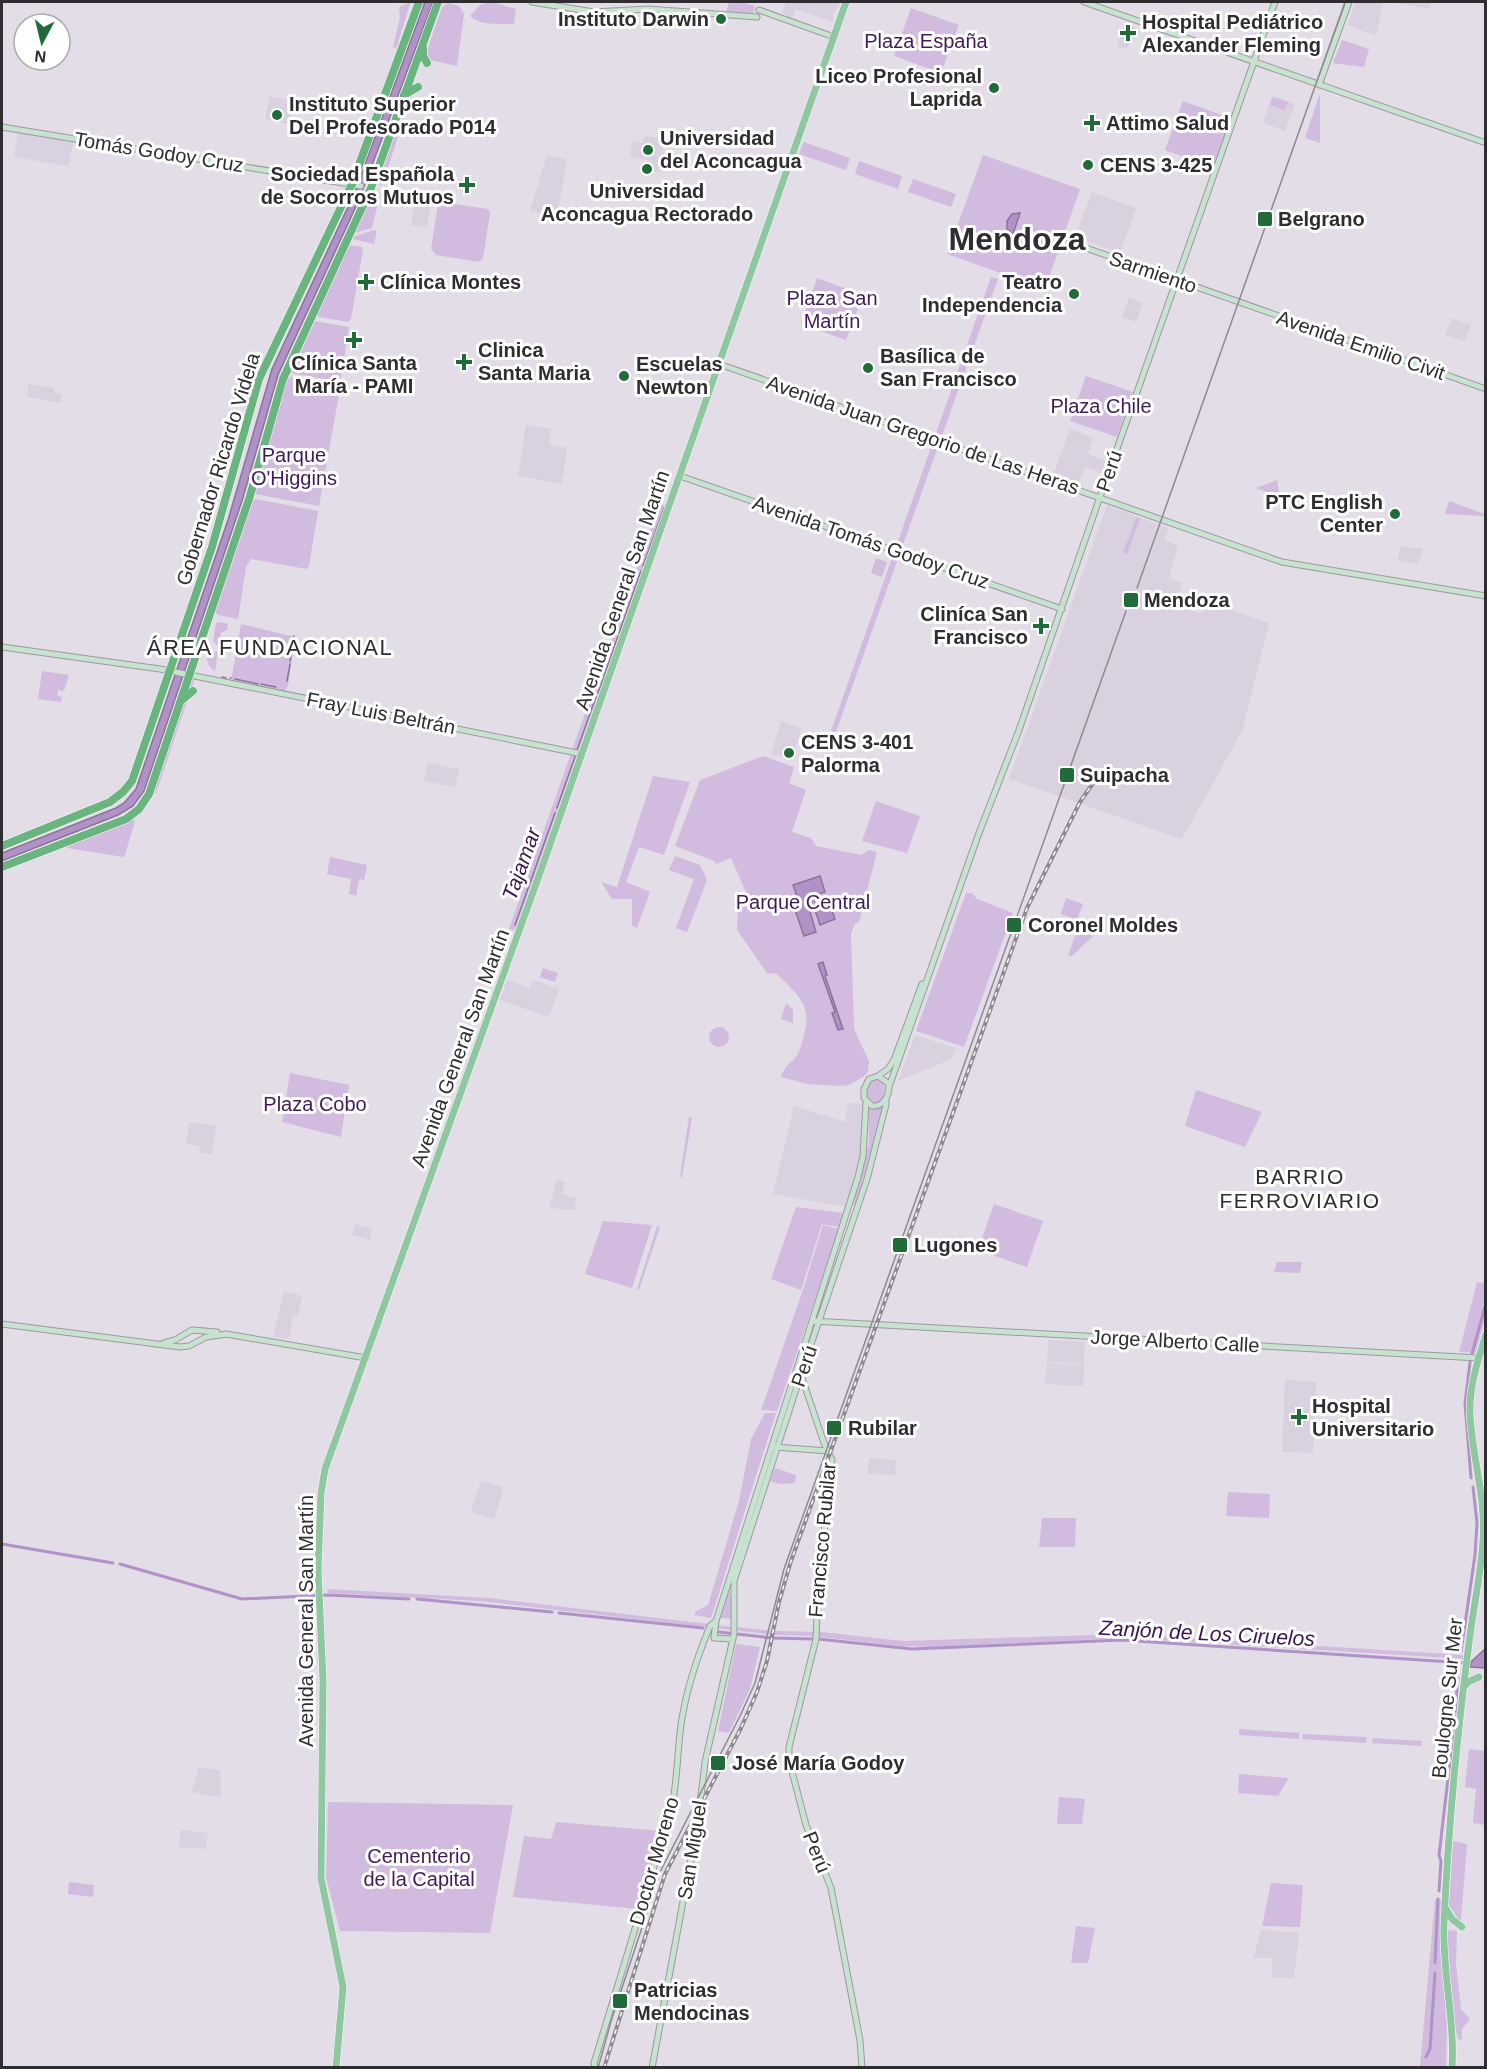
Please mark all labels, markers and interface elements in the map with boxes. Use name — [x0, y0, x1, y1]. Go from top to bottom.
place label: Instituto Darwin — [558, 8, 709, 30]
place label: Hospital Pediátrico Alexander Fleming — [1142, 11, 1323, 56]
north arrow — [12, 12, 72, 72]
marker: Instituto Darwin — [714, 12, 728, 26]
marker: Hospital Pediátrico Alexander Fleming — [1119, 24, 1137, 42]
park label: Plaza España — [864, 30, 989, 52]
text: N — [33, 47, 47, 66]
place label: Liceo Profesional Laprida — [815, 65, 983, 110]
marker: Liceo Profesional Laprida — [987, 81, 1001, 95]
place label: Instituto Superior Del Profesorado P014 — [289, 93, 497, 138]
marker: Instituto Superior Del Profesorado P014 — [270, 108, 284, 122]
place label: Attimo Salud — [1106, 112, 1229, 134]
marker: Attimo Salud — [1083, 114, 1101, 132]
place label: Universidad del Aconcagua — [660, 127, 802, 172]
street label: Tomás Godoy Cruz — [73, 128, 245, 176]
marker: Universidad del Aconcagua — [641, 143, 655, 157]
place label: CENS 3-425 — [1100, 154, 1212, 176]
marker: CENS 3-425 — [1081, 158, 1095, 172]
marker: Universidad Aconcagua Rectorado — [640, 162, 654, 176]
place label: Sociedad Española de Socorros Mutuos — [261, 163, 455, 208]
marker: Sociedad Española de Socorros Mutuos — [458, 176, 476, 194]
place label: Universidad Aconcagua Rectorado — [541, 180, 753, 225]
place label: Belgrano — [1278, 208, 1365, 230]
marker: Belgrano — [1256, 210, 1274, 228]
district label: Mendoza — [949, 221, 1086, 257]
street label: Sarmiento — [1106, 247, 1200, 297]
place label: Clínica Montes — [380, 271, 521, 293]
place label: Teatro Independencia — [922, 271, 1063, 316]
marker: Clínica Montes — [357, 273, 375, 291]
park label: Plaza San Martín — [786, 287, 878, 332]
marker: Teatro Independencia — [1067, 287, 1081, 301]
street label: Avenida Emilio Civit — [1274, 306, 1448, 384]
marker: Clínica Santa María - PAMI — [345, 331, 363, 349]
place label: Clinica Santa Maria — [478, 339, 591, 384]
place label: Basílica de San Francisco — [880, 345, 1017, 390]
street label: Gobernador Ricardo Videla — [172, 349, 264, 588]
place label: Clínica Santa María - PAMI — [291, 352, 418, 397]
marker: Clinica Santa Maria — [455, 353, 473, 371]
place label: Escuelas Newton — [636, 353, 723, 398]
marker: Basílica de San Francisco — [861, 361, 875, 375]
marker: Escuelas Newton — [617, 369, 631, 383]
street label: Avenida Juan Gregorio de Las Heras — [764, 371, 1082, 499]
park label: Plaza Chile — [1050, 395, 1152, 417]
park label: Parque O'Higgins — [251, 444, 337, 489]
street label: Perú — [1092, 447, 1126, 495]
street label: Avenida General San Martín — [571, 467, 673, 713]
street label: Avenida Tomás Godoy Cruz — [750, 491, 992, 593]
place label: PTC English Center — [1265, 491, 1383, 536]
marker: PTC English Center — [1388, 507, 1402, 521]
place label: Mendoza — [1144, 589, 1230, 611]
marker: Mendoza — [1122, 591, 1140, 609]
place label: Cliníca San Francisco — [920, 603, 1028, 648]
marker: Cliníca San Francisco — [1032, 617, 1050, 635]
district label: ÁREA FUNDACIONAL — [147, 635, 393, 660]
street label: Fray Luis Beltrán — [305, 688, 457, 738]
place label: CENS 3-401 Palorma — [801, 731, 913, 776]
marker: CENS 3-401 Palorma — [782, 746, 796, 760]
place label: Suipacha — [1080, 764, 1170, 786]
marker: Suipacha — [1058, 766, 1076, 784]
water label: Tajamar — [497, 824, 545, 903]
park label: Parque Central — [736, 891, 870, 913]
place label: Coronel Moldes — [1028, 914, 1178, 936]
marker: Coronel Moldes — [1005, 916, 1023, 934]
street label: Avenida General San Martín — [407, 926, 513, 1170]
park label: Plaza Cobo — [263, 1093, 367, 1115]
district label: BARRIO FERROVIARIO — [1219, 1165, 1381, 1212]
place label: Lugones — [914, 1234, 997, 1256]
marker: Lugones — [891, 1236, 909, 1254]
street label: Jorge Alberto Calle — [1090, 1326, 1260, 1356]
street label: Perú — [787, 1342, 821, 1390]
place label: Hospital Universitario — [1312, 1395, 1434, 1440]
marker: Hospital Universitario — [1290, 1408, 1308, 1426]
place label: Rubilar — [848, 1417, 917, 1439]
marker: Rubilar — [825, 1419, 843, 1437]
street label: Francisco Rubilar — [804, 1461, 840, 1618]
street label: Avenida General San Martín — [295, 1495, 317, 1747]
water label: Zanjón de Los Ciruelos — [1098, 1616, 1316, 1650]
street label: Boulogne Sur Mer — [1428, 1616, 1466, 1779]
place label: José María Godoy — [732, 1752, 905, 1774]
marker: José María Godoy — [709, 1754, 727, 1772]
street label: Doctor Moreno — [625, 1794, 683, 1928]
street label: San Miguel — [673, 1799, 711, 1901]
street label: Perú — [799, 1828, 835, 1876]
park label: Cementerio de la Capital — [363, 1845, 475, 1890]
place label: Patricias Mendocinas — [634, 1979, 750, 2024]
marker: Patricias Mendocinas — [611, 1992, 629, 2010]

